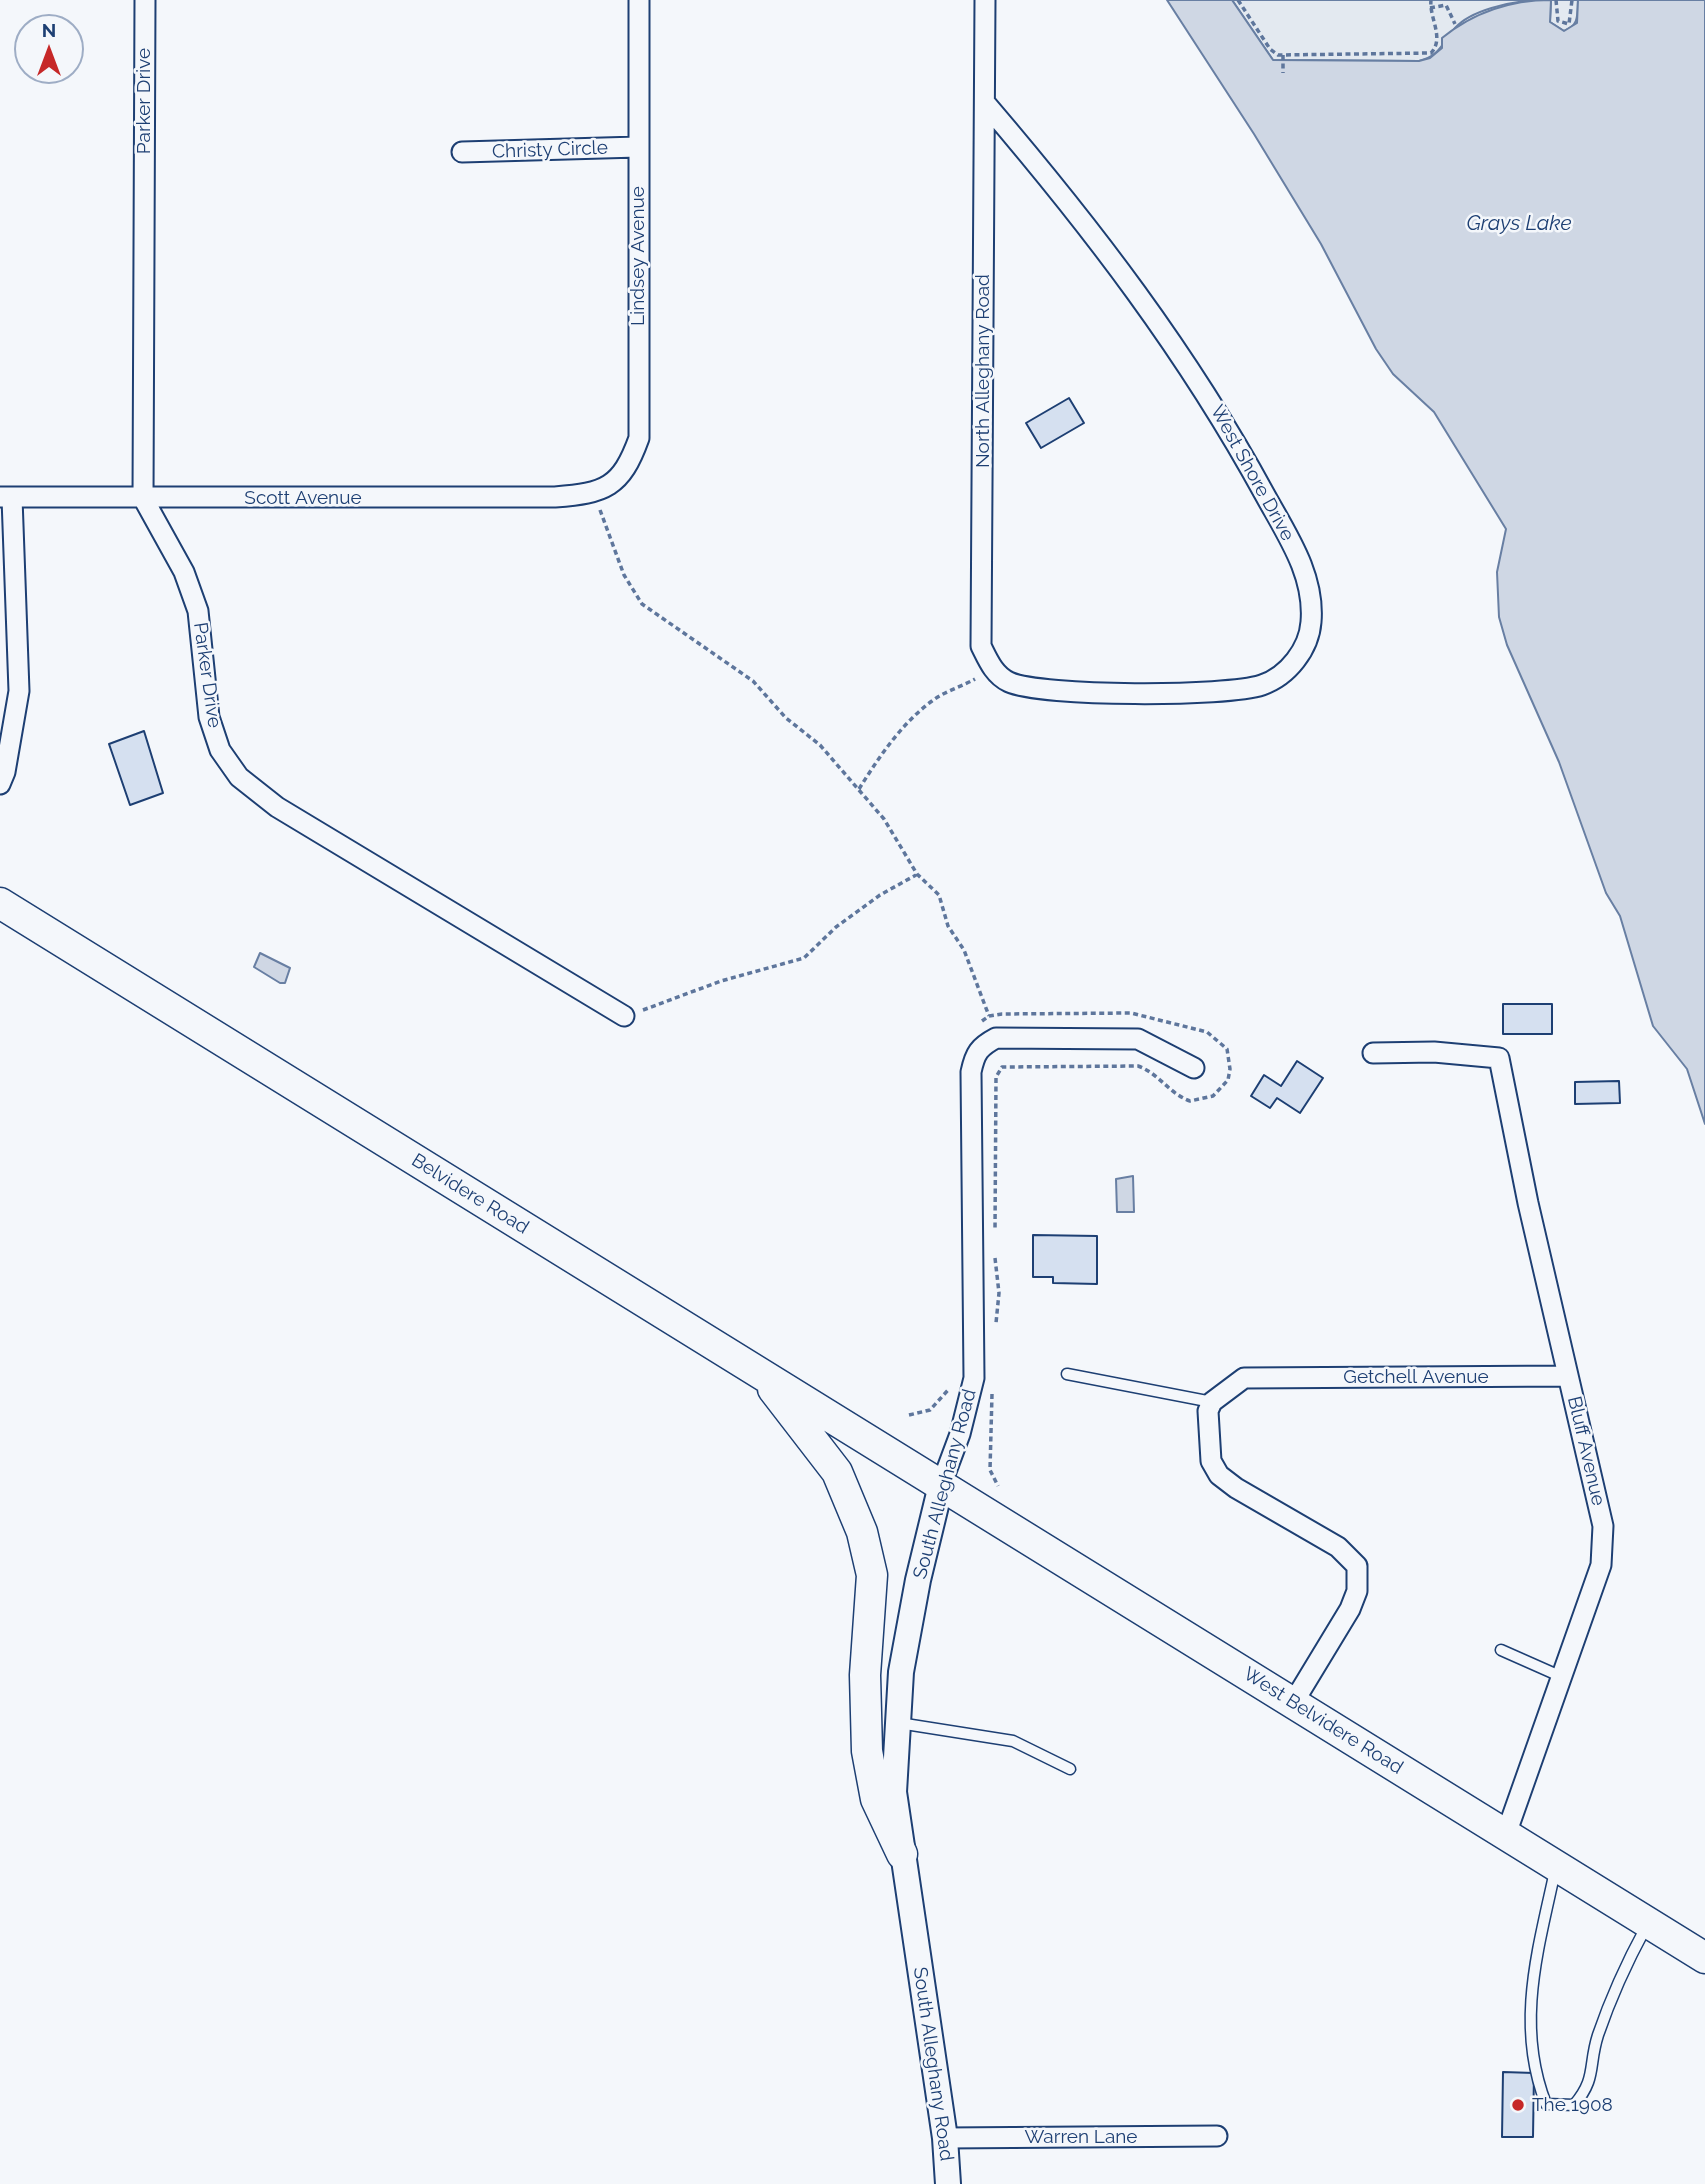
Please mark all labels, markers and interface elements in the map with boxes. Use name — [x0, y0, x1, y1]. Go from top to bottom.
north arrow — [14, 14, 84, 84]
text: N — [42, 19, 56, 41]
street label: Parker Drive — [133, 48, 155, 154]
street label: Christy Circle — [492, 137, 608, 163]
street label: Lindsey Avenue — [627, 186, 649, 326]
water label: Grays Lake — [1466, 211, 1572, 237]
street label: North Alleghany Road — [972, 274, 994, 468]
street label: West Shore Drive — [1205, 401, 1299, 545]
street label: Scott Avenue — [244, 487, 362, 509]
street label: Parker Drive — [188, 621, 226, 729]
street label: Belvidere Road — [407, 1149, 533, 1239]
street label: Getchell Avenue — [1343, 1366, 1489, 1388]
street label: South Alleghany Road — [909, 1387, 981, 1581]
street label: Bluff Avenue — [1562, 1394, 1610, 1508]
street label: West Belvidere Road — [1239, 1663, 1407, 1779]
street label: South Alleghany Road — [908, 1966, 958, 2162]
place label: The 1908 — [1532, 2094, 1613, 2116]
marker: The 1908 — [1510, 2097, 1526, 2113]
street label: Warren Lane — [1025, 2126, 1137, 2148]

